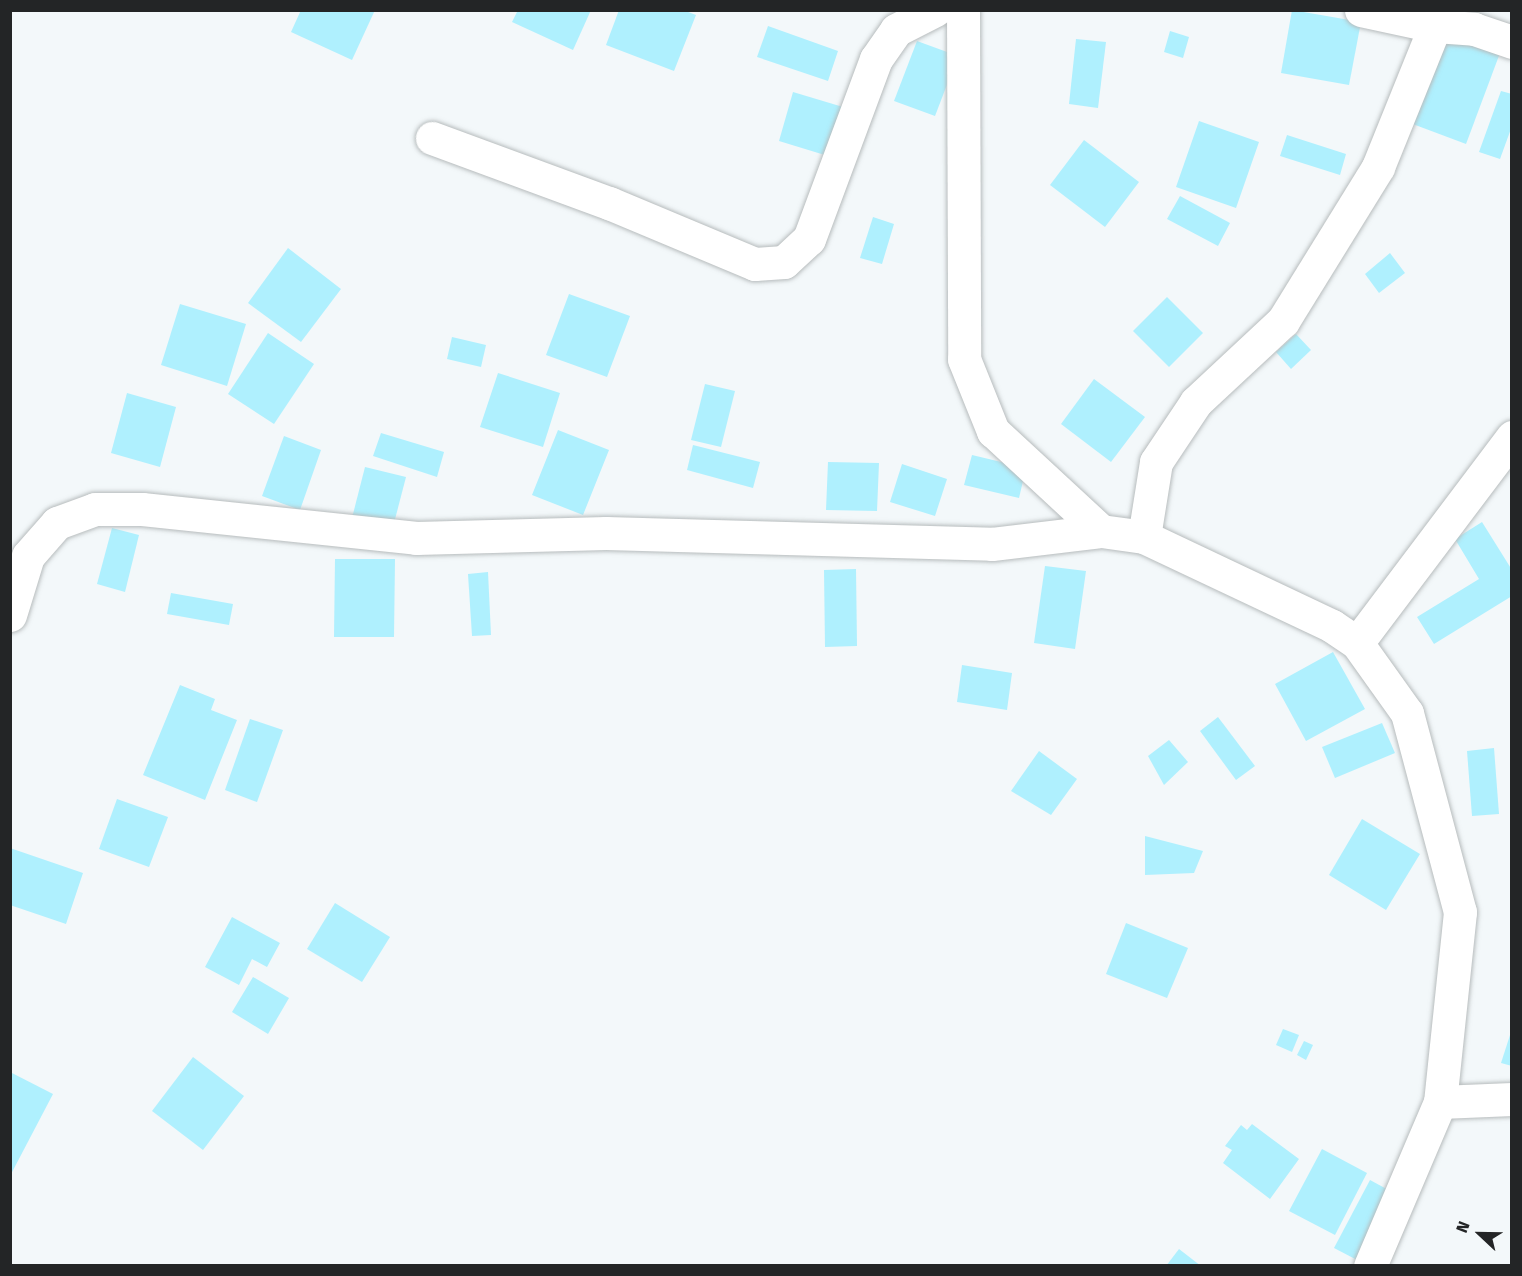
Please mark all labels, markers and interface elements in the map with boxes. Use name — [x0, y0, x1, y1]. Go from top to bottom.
north arrow — [1450, 1204, 1510, 1264]
text: N — [1452, 1219, 1474, 1236]

